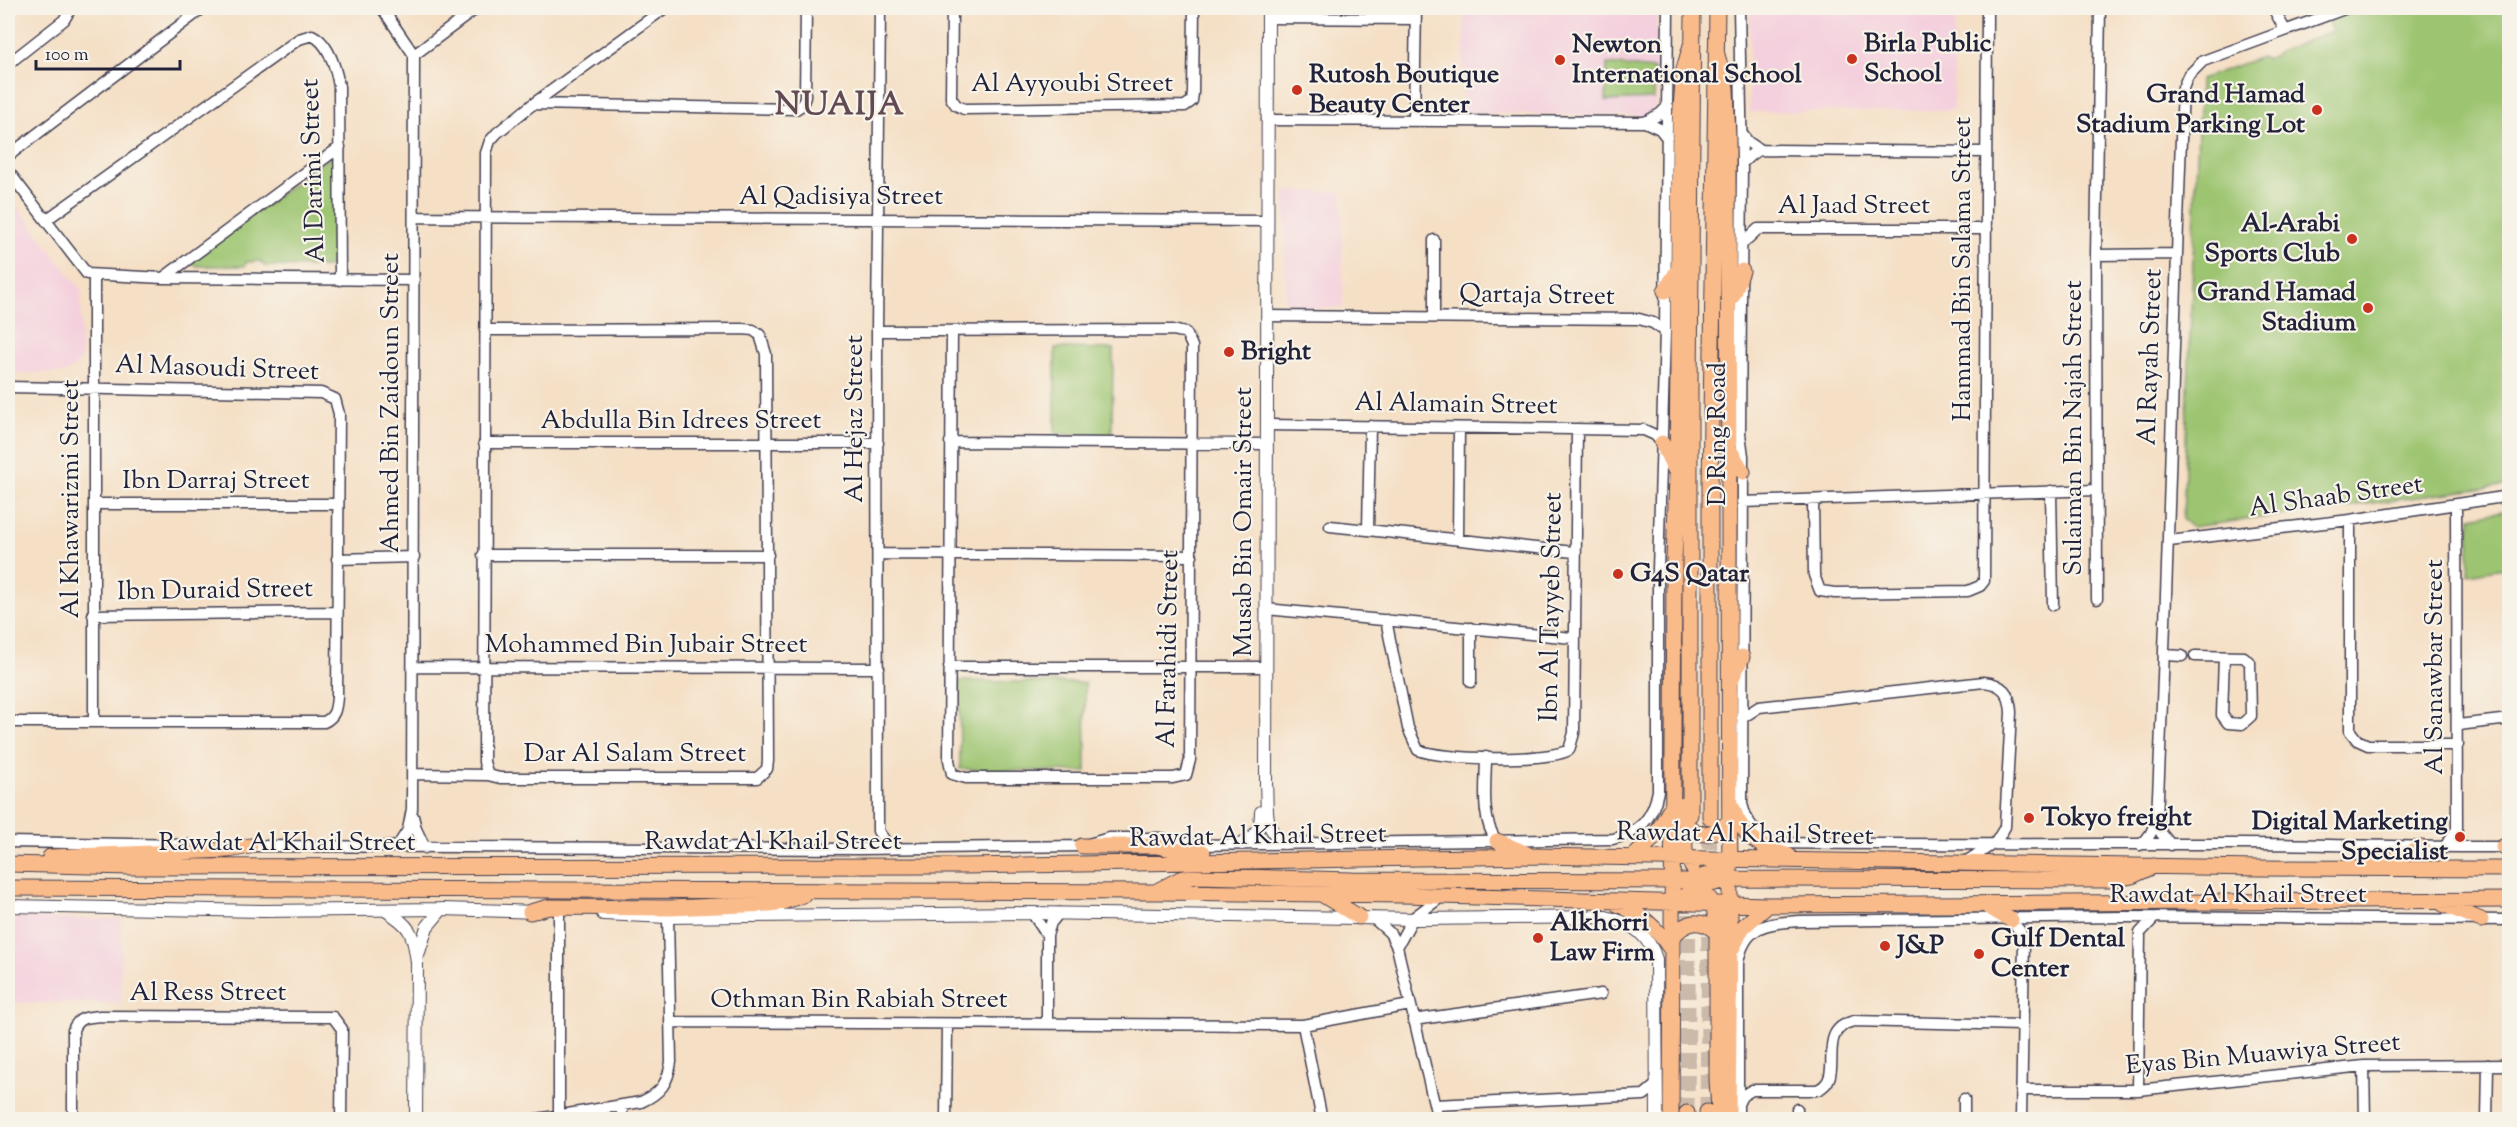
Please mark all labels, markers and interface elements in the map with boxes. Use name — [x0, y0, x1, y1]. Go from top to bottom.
place label: Birla Public School — [1864, 26, 1992, 93]
place label: Newton International School — [1572, 27, 1802, 94]
scale bar — [36, 33, 180, 71]
text: 100 m — [45, 43, 89, 69]
marker: Birla Public School — [1845, 52, 1859, 66]
marker: Newton International School — [1553, 53, 1567, 67]
place label: Rutosh Boutique Beauty Center — [1309, 57, 1499, 124]
street label: Al Ayyoubi Street — [971, 66, 1173, 103]
place label: Grand Hamad Stadium Parking Lot — [2076, 77, 2305, 144]
street label: Al Darimi Street — [292, 78, 336, 264]
district label: NUAIJA — [775, 83, 905, 129]
marker: Rutosh Boutique Beauty Center — [1290, 83, 1304, 97]
marker: Grand Hamad Stadium Parking Lot — [2310, 103, 2324, 117]
street label: Hammad Bin Salama Street — [1945, 116, 1982, 421]
street label: Al Qadisiya Street — [739, 179, 943, 216]
street label: Al Jaad Street — [1778, 188, 1930, 225]
place label: Al-Arabi Sports Club — [2205, 206, 2341, 273]
marker: Al-Arabi Sports Club — [2345, 232, 2359, 246]
street label: Ahmed Bin Zaidoun Street — [373, 253, 410, 553]
street label: Al Rayah Street — [2129, 268, 2173, 446]
place label: Grand Hamad Stadium — [2197, 275, 2356, 342]
street label: Qartaja Street — [1459, 276, 1615, 316]
street label: Sulaiman Bin Najah Street — [2056, 280, 2093, 576]
marker: Grand Hamad Stadium — [2361, 301, 2375, 315]
place label: Bright — [1241, 334, 1311, 371]
street label: Al Hejaz Street — [837, 335, 874, 503]
marker: Bright — [1222, 345, 1236, 359]
street label: Al Masoudi Street — [114, 347, 320, 391]
street label: D Ring Road — [1700, 362, 1737, 506]
street label: Al Khawarizmi Street — [53, 379, 90, 619]
street label: Al Alamain Street — [1354, 385, 1558, 425]
street label: Musab Bin Omair Street — [1226, 387, 1263, 657]
street label: Abdulla Bin Idrees Street — [540, 403, 822, 440]
street label: Ibn Darraj Street — [122, 463, 310, 500]
street label: Al Shaab Street — [2247, 466, 2425, 528]
street label: Ibn Al Tayyeb Street — [1531, 492, 1573, 722]
street label: Al Farahidi Street — [1149, 549, 1189, 749]
place label: G4S Qatar — [1630, 556, 1749, 593]
street label: Al Sanawbar Street — [2417, 559, 2454, 775]
marker: G4S Qatar — [1611, 567, 1625, 581]
street label: Ibn Duraid Street — [117, 571, 313, 611]
street label: Mohammed Bin Jubair Street — [485, 627, 807, 664]
street label: Dar Al Salam Street — [524, 736, 746, 773]
place label: Tokyo freight — [2041, 800, 2192, 837]
place label: Digital Marketing Specialist — [2252, 804, 2448, 871]
marker: Tokyo freight — [2022, 811, 2036, 825]
street label: Rawdat Al Khail Street — [1616, 814, 1874, 856]
street label: Rawdat Al Khail Street — [1129, 816, 1387, 858]
street label: Rawdat Al Khail Street — [644, 824, 902, 861]
street label: Rawdat Al Khail Street — [158, 825, 416, 862]
marker: Digital Marketing Specialist — [2453, 830, 2467, 844]
street label: Rawdat Al Khail Street — [2109, 877, 2367, 914]
place label: Alkhorri Law Firm — [1550, 905, 1655, 972]
place label: Gulf Dental Center — [1991, 921, 2126, 988]
place label: J&P — [1895, 928, 1944, 965]
marker: Alkhorri Law Firm — [1531, 931, 1545, 945]
marker: J&P — [1878, 939, 1892, 953]
marker: Gulf Dental Center — [1972, 947, 1986, 961]
street label: Al Ress Street — [129, 975, 287, 1012]
street label: Othman Bin Rabiah Street — [710, 982, 1008, 1019]
street label: Eyas Bin Muawiya Street — [2124, 1025, 2402, 1085]

